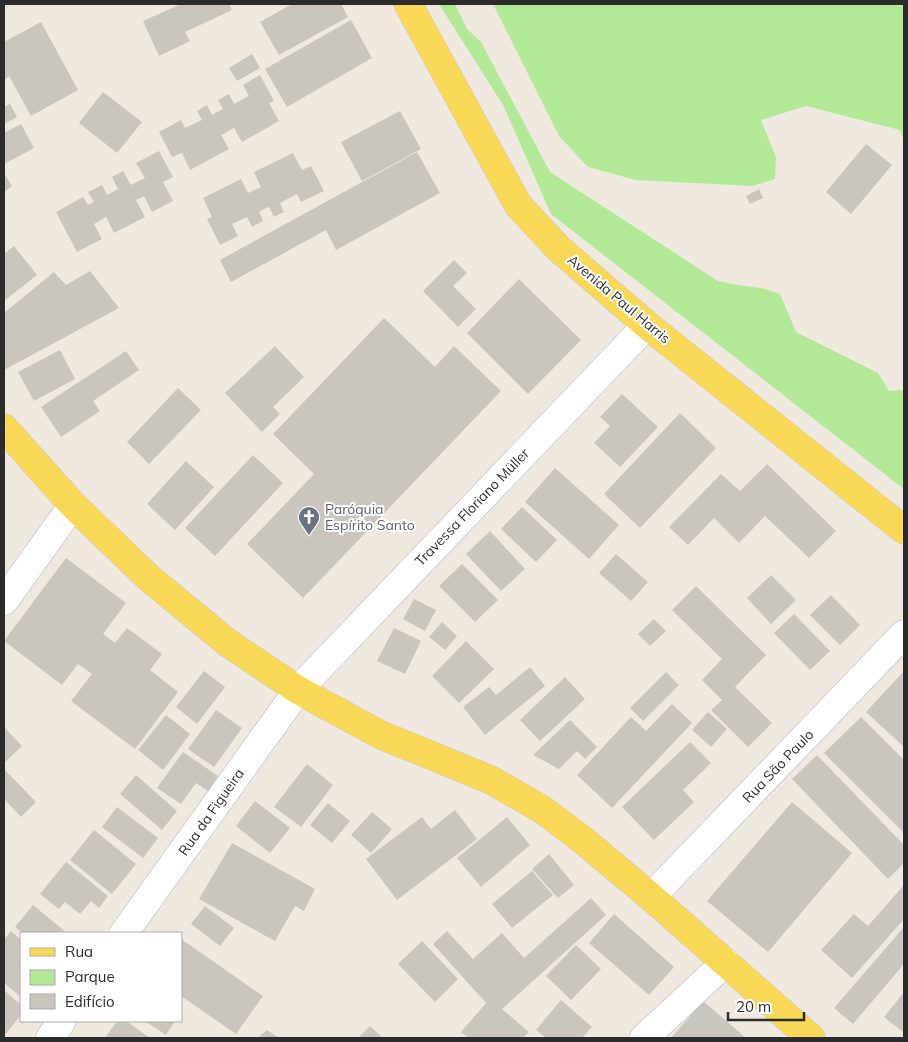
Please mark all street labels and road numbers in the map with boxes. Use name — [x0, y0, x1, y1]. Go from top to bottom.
street label: Avenida Paul Harris — [564, 251, 674, 347]
street label: Travessa Floriano Müller — [411, 444, 534, 570]
street label: Rua São Paulo — [738, 726, 818, 806]
street label: Rua da Figueira — [174, 765, 248, 859]

